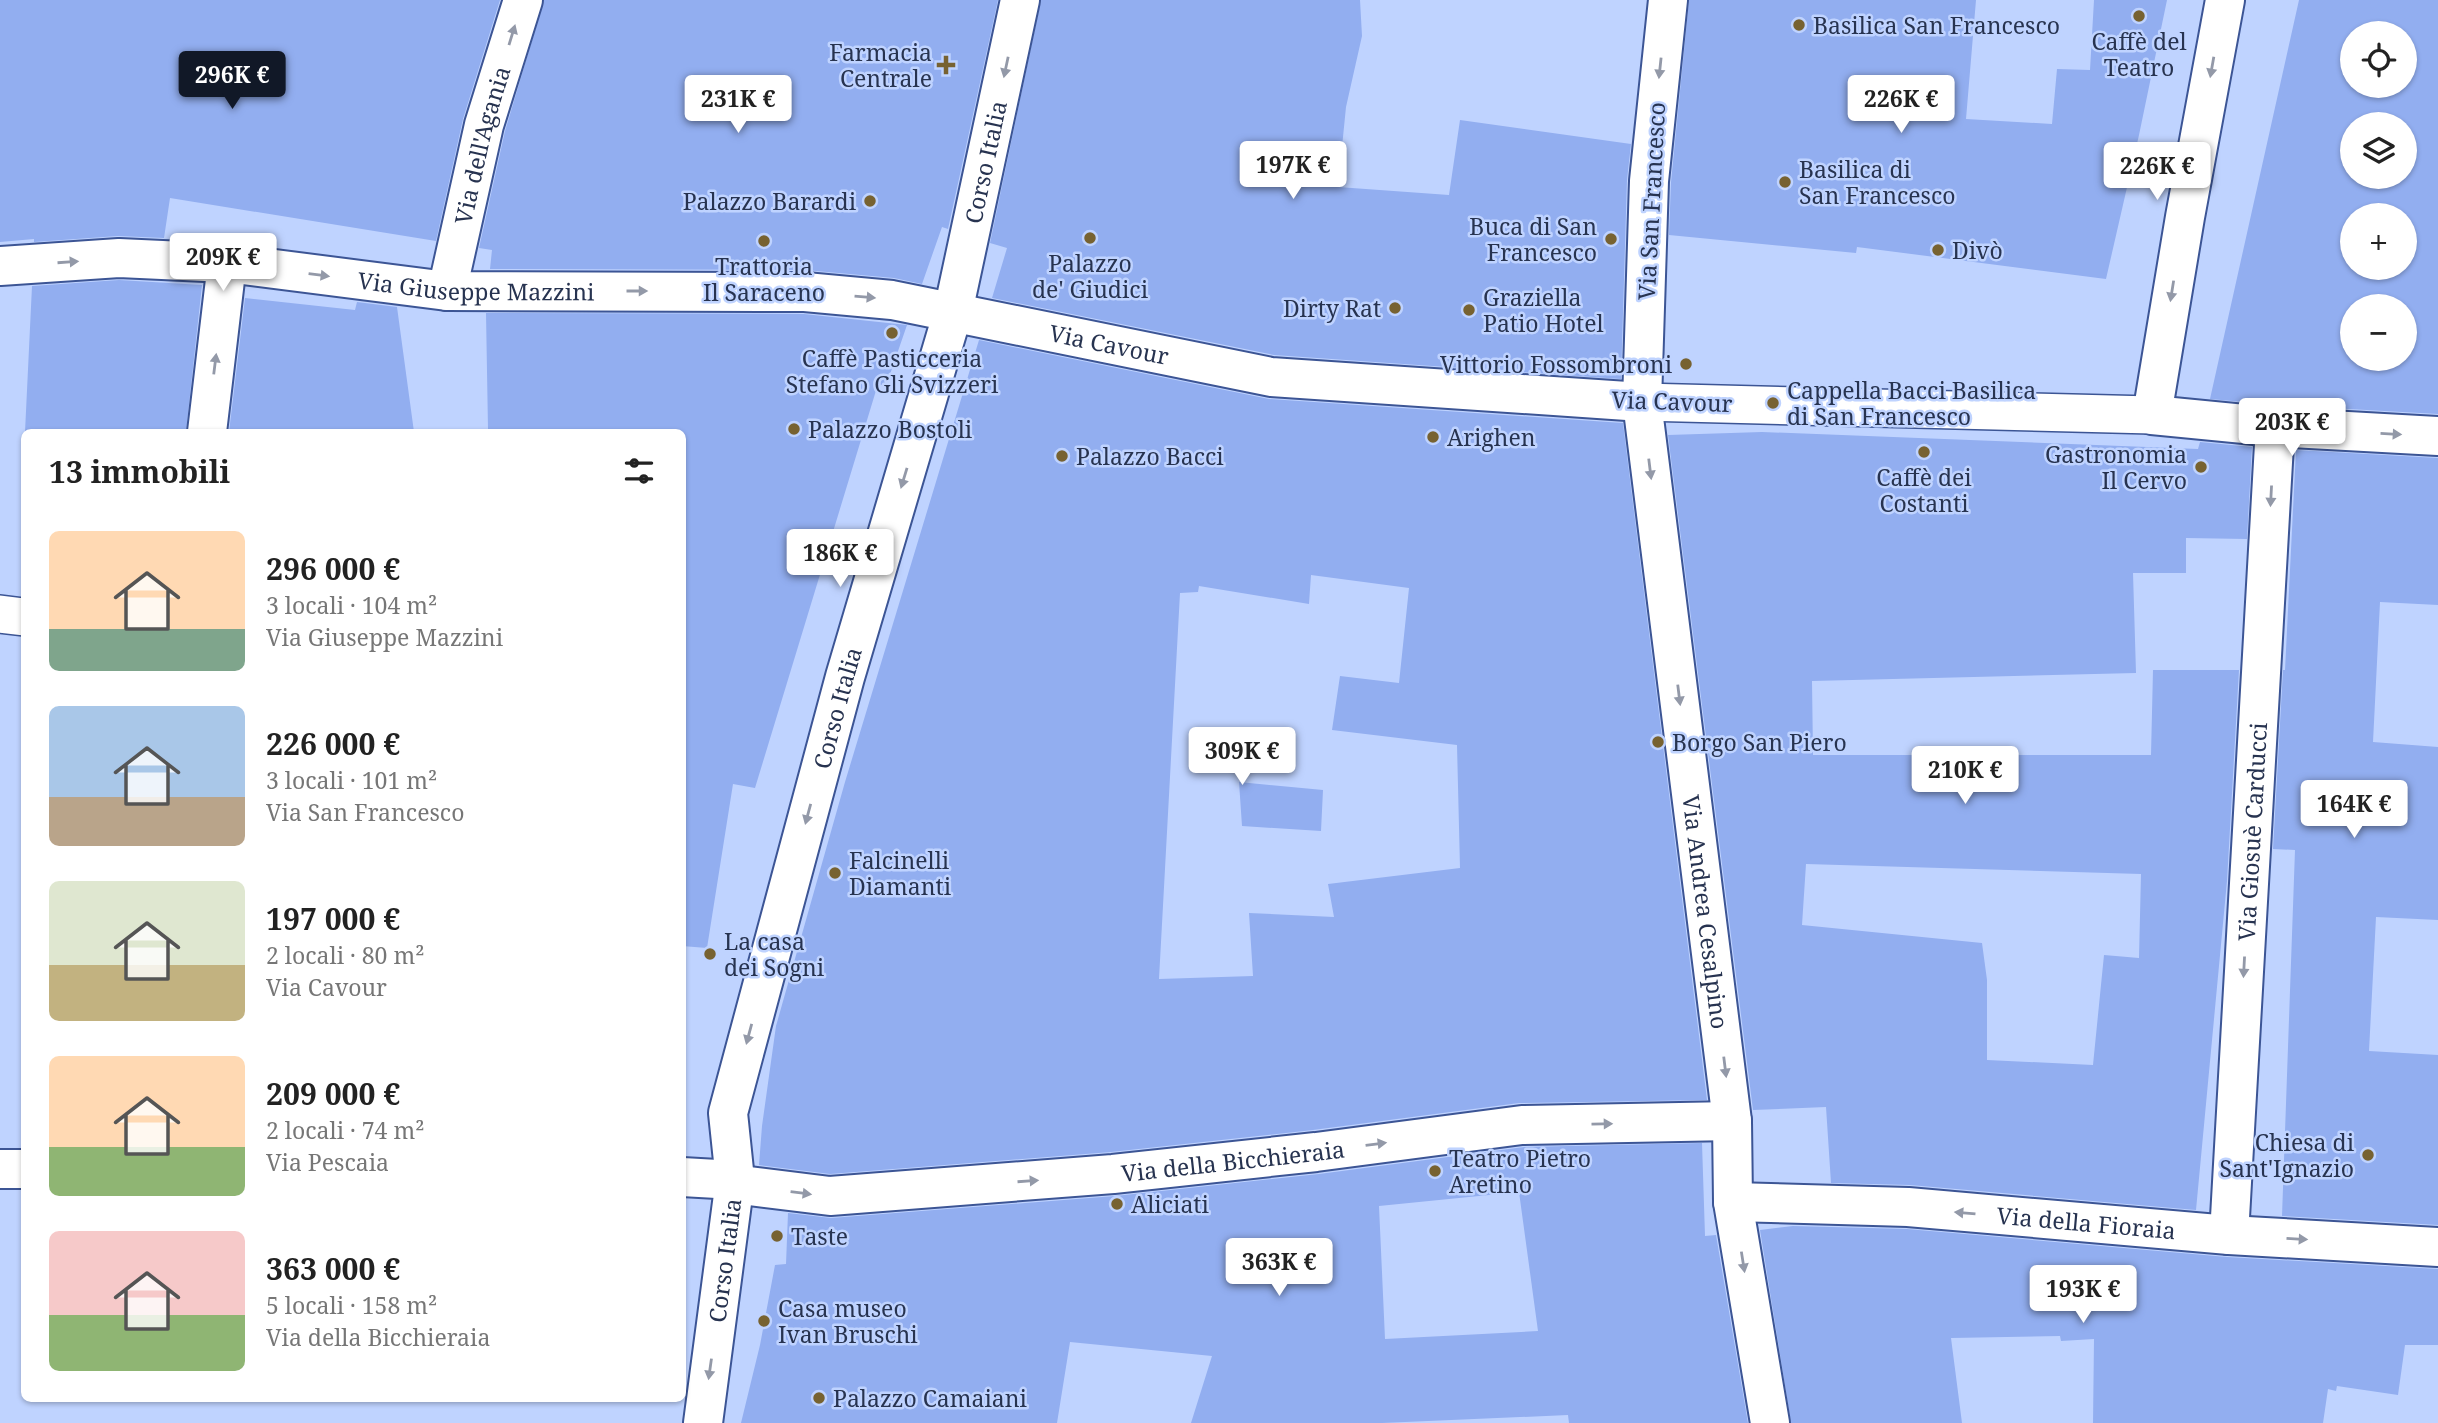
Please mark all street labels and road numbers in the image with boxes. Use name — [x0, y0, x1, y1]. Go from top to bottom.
street label: Via dell'Agania — [446, 62, 517, 227]
street label: Corso Italia — [956, 98, 1014, 226]
street label: Via San Francesco — [1630, 101, 1672, 301]
street label: Via Giuseppe Mazzini — [356, 264, 595, 307]
street label: Via Cavour — [1047, 316, 1172, 372]
street label: Via Cavour — [1611, 383, 1733, 419]
street label: Corso Italia — [805, 643, 869, 772]
street label: Via Giosuè Carducci — [2230, 721, 2274, 942]
street label: Via Andrea Cesalpino — [1675, 793, 1736, 1031]
street label: Via della Bicchieraia — [1120, 1132, 1346, 1189]
street label: Corso Italia — [700, 1196, 748, 1324]
street label: Via della Fioraia — [1996, 1199, 2177, 1246]

